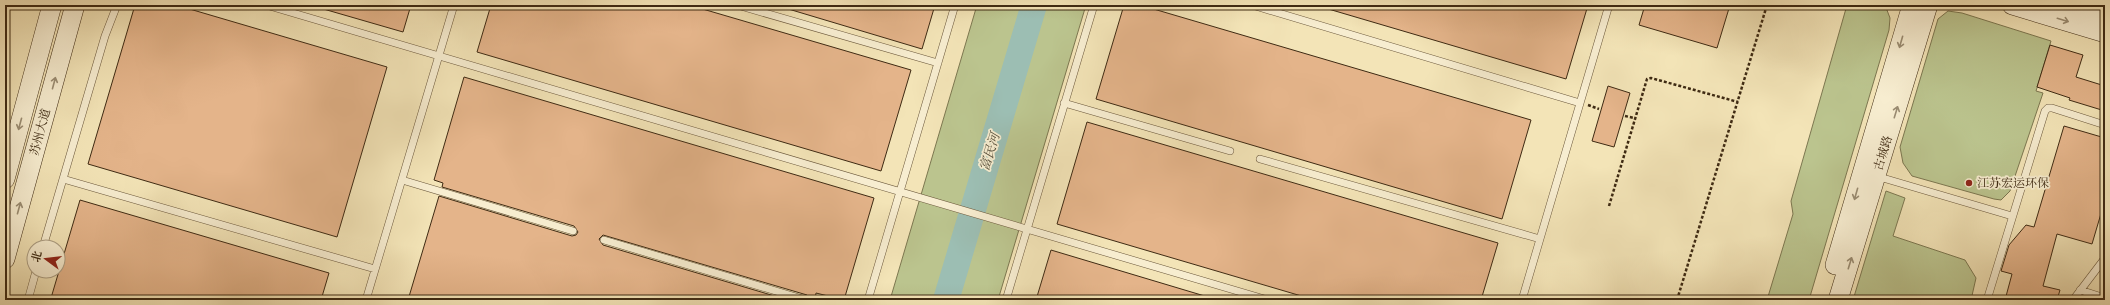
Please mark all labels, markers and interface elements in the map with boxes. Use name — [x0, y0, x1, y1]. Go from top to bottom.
one-way arrow — [2056, 17, 2069, 24]
one-way arrow — [1897, 36, 1904, 49]
one-way arrow — [50, 76, 58, 89]
one-way arrow — [1893, 105, 1900, 118]
street label: 苏州大道 — [27, 107, 53, 157]
one-way arrow — [16, 117, 23, 130]
water label: 富民河 — [977, 129, 1004, 173]
street label: 古城路 — [1871, 134, 1895, 172]
place label: 江苏宏运环保 — [1977, 176, 2049, 190]
marker: 江苏宏运环保 — [1964, 178, 1974, 188]
one-way arrow — [1852, 187, 1859, 200]
one-way arrow — [16, 202, 23, 215]
north arrow — [26, 239, 66, 279]
text: 北 — [29, 250, 45, 264]
one-way arrow — [1847, 256, 1854, 269]

